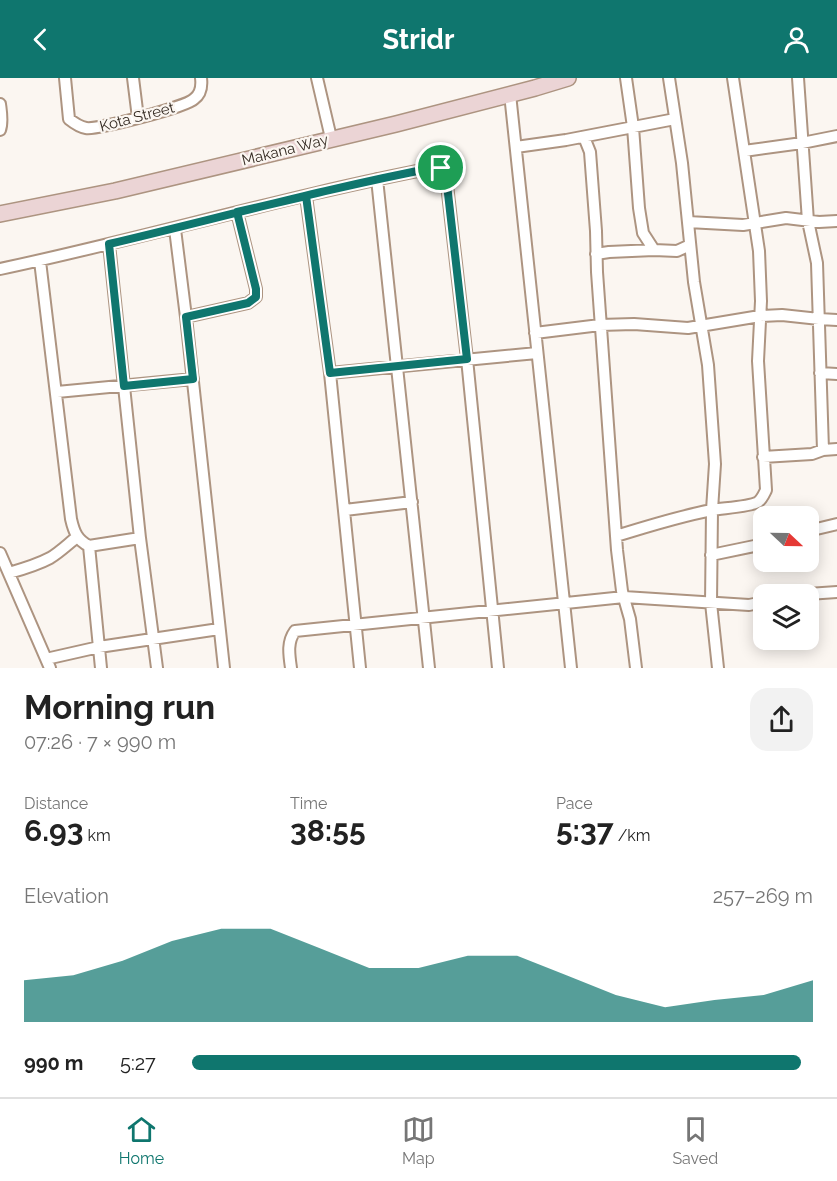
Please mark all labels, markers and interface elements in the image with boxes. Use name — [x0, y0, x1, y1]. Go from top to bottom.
icon: back — [24, 23, 57, 56]
icon: person — [780, 23, 813, 56]
text: Stridr — [383, 24, 454, 55]
street label: Kota Street — [98, 98, 176, 136]
street label: Makana Way — [240, 131, 330, 169]
pin — [415, 142, 466, 193]
icon: arrive — [424, 151, 457, 184]
north arrow — [753, 506, 819, 572]
map controls — [753, 506, 819, 650]
button: layers — [753, 584, 819, 650]
text: Morning run — [24, 688, 215, 727]
button: share — [750, 688, 813, 751]
text: 07:26 · 7 × 990 m — [24, 730, 176, 754]
text: Distance — [24, 794, 88, 813]
text: Time — [290, 794, 327, 813]
text: Pace — [556, 794, 593, 813]
text: 6.93 — [24, 813, 83, 848]
text: 38:55 — [290, 813, 366, 848]
text: 5:37 — [556, 813, 614, 848]
text: km — [83, 826, 111, 845]
text: /km — [614, 826, 651, 845]
text: Elevation — [24, 884, 109, 908]
text: 257–269 m — [713, 884, 813, 908]
text: 990 m — [24, 1051, 83, 1075]
text: 5:27 — [120, 1051, 156, 1075]
tab: Home — [119, 1113, 164, 1168]
tab: Map — [402, 1113, 435, 1168]
tab: Saved — [672, 1113, 718, 1168]

